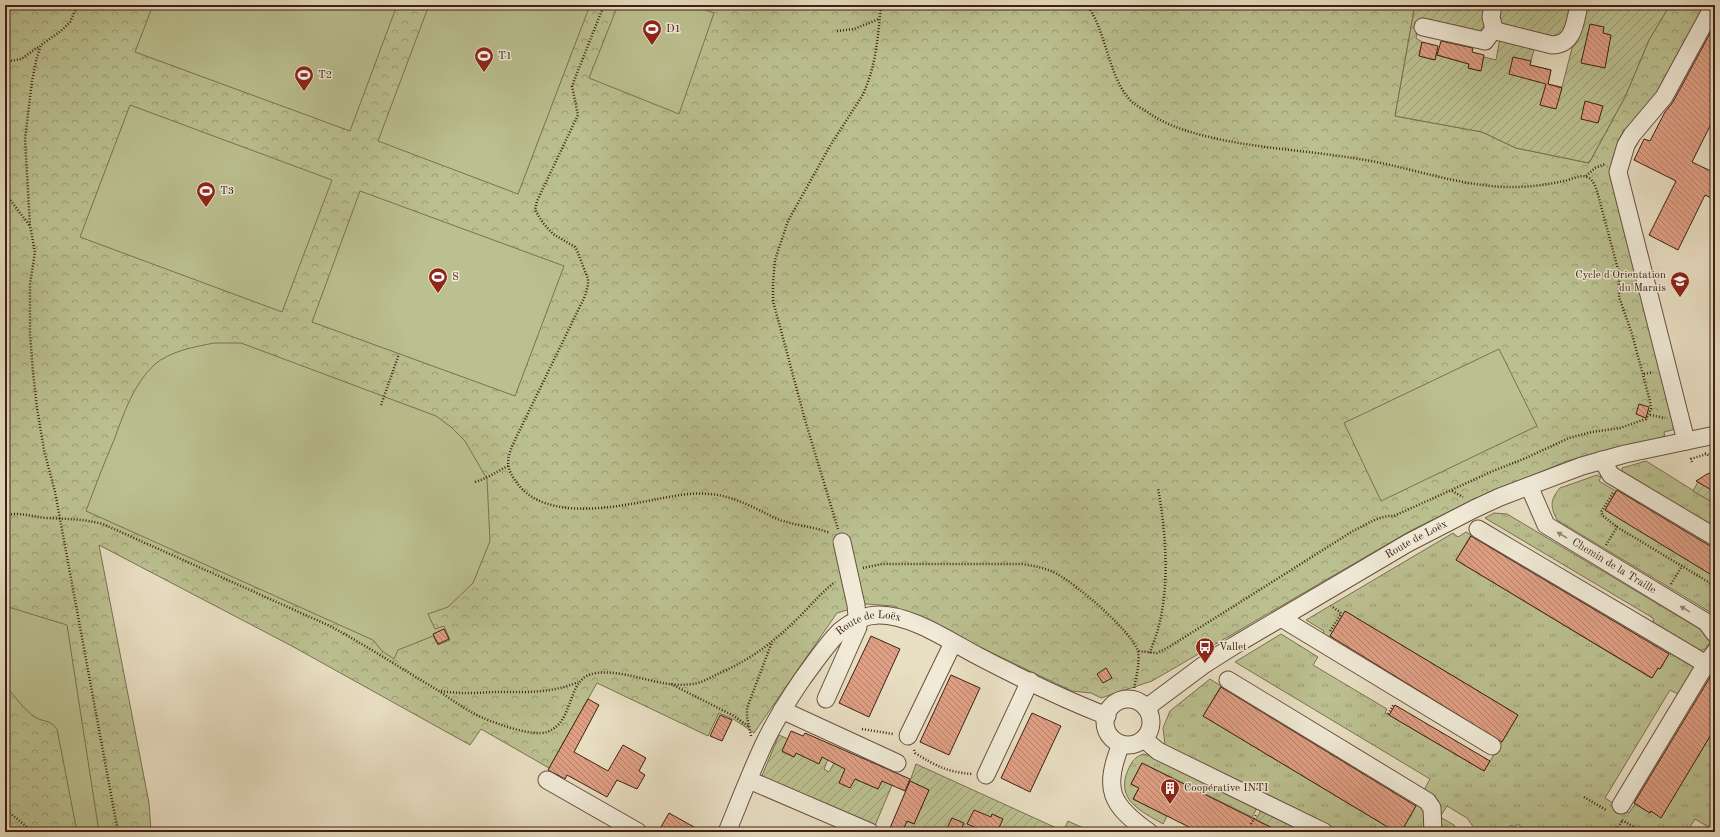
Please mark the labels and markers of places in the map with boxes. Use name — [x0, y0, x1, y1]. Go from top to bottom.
sports icon: D1 — [641, 18, 663, 46]
place label: D1 — [666, 24, 681, 35]
sports icon: T1 — [473, 45, 495, 73]
place label: T1 — [498, 51, 512, 62]
sports icon: T2 — [293, 64, 315, 92]
place label: T2 — [318, 70, 332, 81]
sports icon: T3 — [195, 180, 217, 208]
place label: T3 — [220, 186, 234, 197]
sports icon: S — [427, 266, 449, 294]
place label: Cycle d'Orientation du Marais — [1575, 270, 1666, 294]
school or university icon: Cycle d'Orientation du Marais — [1669, 270, 1691, 298]
place label: S — [452, 272, 459, 283]
bus stop icon: Vallet — [1194, 636, 1216, 664]
place label: Vallet — [1219, 642, 1247, 653]
building icon: Coopérative INTI — [1159, 777, 1181, 805]
place label: Coopérative INTI — [1184, 783, 1268, 794]

